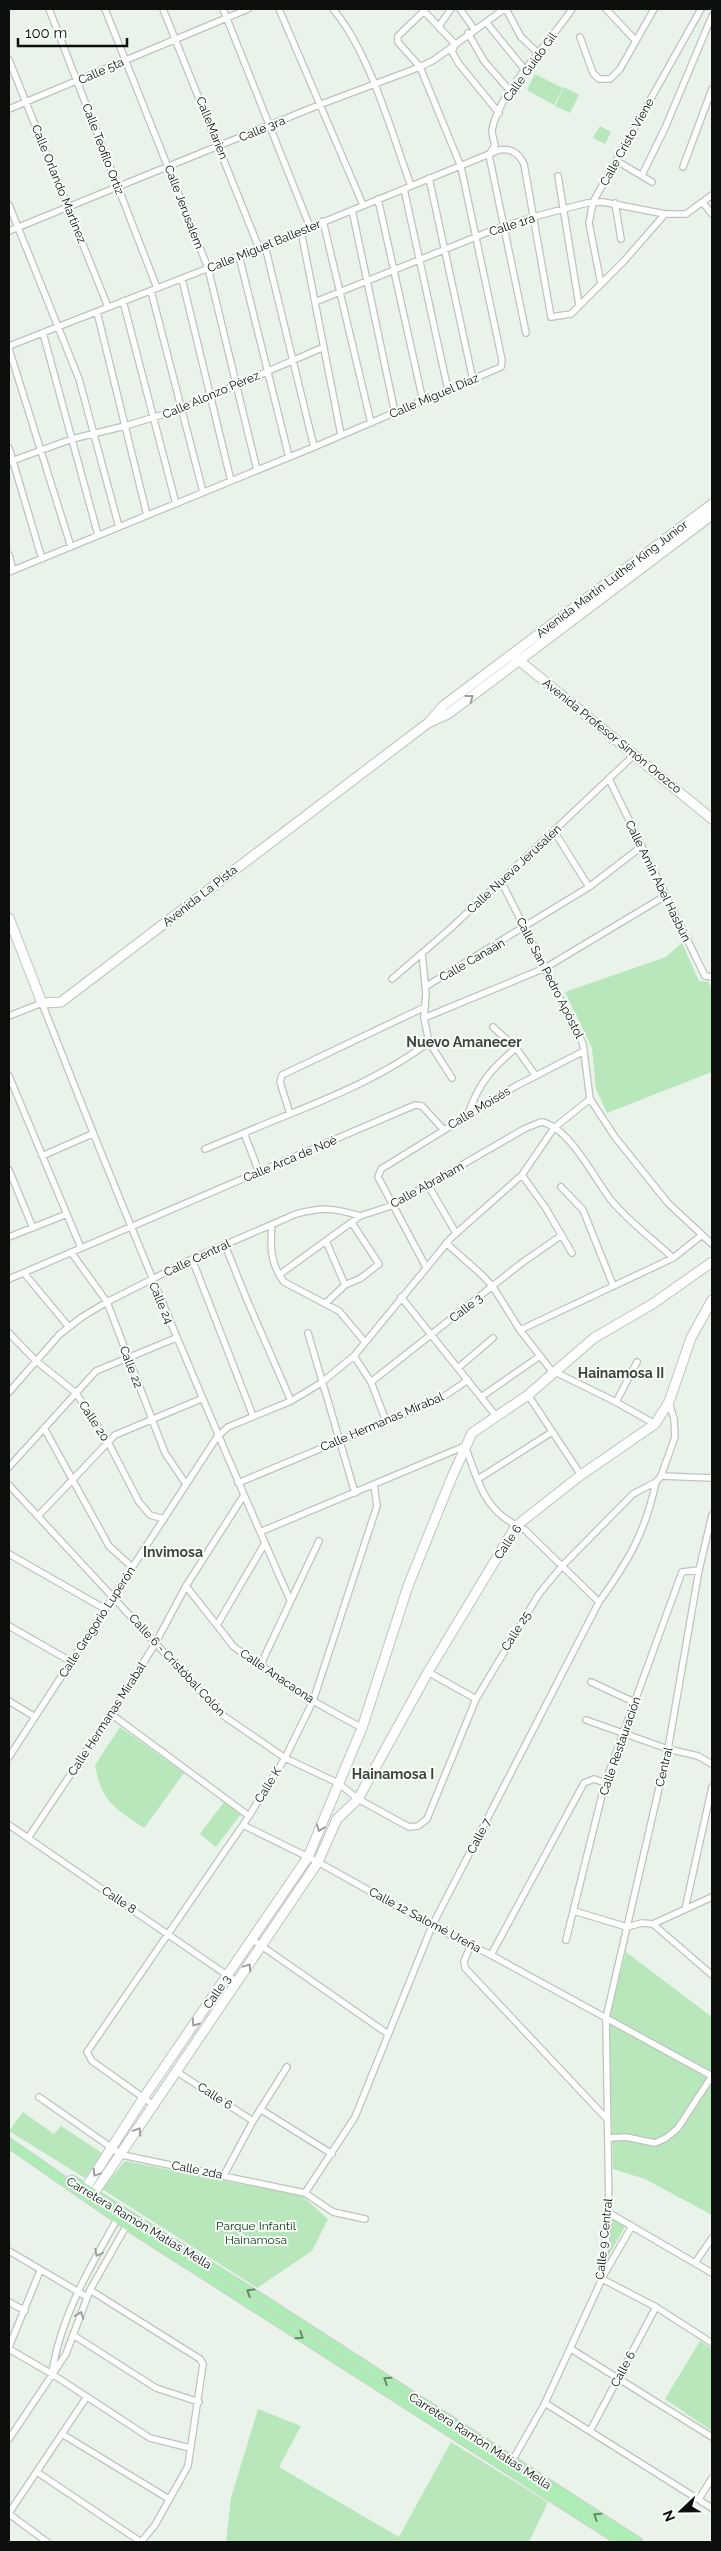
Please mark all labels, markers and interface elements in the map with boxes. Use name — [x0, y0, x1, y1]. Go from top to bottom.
scale bar — [18, 15, 126, 47]
text: 100 m — [25, 24, 67, 42]
street label: Calle Guido Gil — [500, 29, 560, 104]
street label: Calle 5ta — [76, 55, 126, 87]
street label: CalleMarien — [193, 95, 231, 161]
street label: Calle Cristo Viene — [597, 96, 657, 188]
street label: Calle Teofilo Ortiz — [79, 102, 127, 197]
street label: Calle 3ra — [237, 113, 287, 145]
street label: Calle Orlando Martinez — [29, 123, 89, 245]
street label: Calle Jerusalem — [162, 163, 206, 251]
street label: Calle 1ra — [487, 211, 537, 239]
street label: Calle Miguel Ballester — [205, 217, 324, 275]
street label: Calle Alonzo Pérez — [160, 368, 262, 422]
street label: Calle Miguel Díaz — [387, 371, 481, 421]
street label: Avenida Martín Luther King Junior — [534, 517, 691, 641]
street label: Avenida Profesor Simón Orozco — [540, 676, 684, 796]
one-way arrow — [464, 695, 474, 704]
street label: Calle Amín Abel Hasbún — [622, 818, 694, 944]
street label: Calle Nueva Jerusalén — [464, 822, 564, 916]
street label: Avenida La Pista — [160, 863, 240, 929]
street label: Calle San Pedro Apóstol — [513, 915, 587, 1041]
street label: Calle Canaán — [437, 936, 507, 984]
district label: Nuevo Amanecer — [406, 1034, 522, 1050]
street label: Calle Moisés — [445, 1084, 513, 1132]
street label: Calle Arca de Noé — [241, 1133, 339, 1185]
street label: Calle Abraham — [388, 1159, 466, 1211]
street label: Calle Central — [162, 1236, 233, 1279]
street label: Calle 24 — [146, 1280, 176, 1326]
street label: Calle 3 — [447, 1291, 485, 1325]
street label: Calle 22 — [117, 1344, 145, 1390]
district label: Hainamosa II — [578, 1365, 664, 1381]
street label: Calle Hermanas Mirabal — [318, 1389, 446, 1454]
street label: Calle 20 — [76, 1398, 112, 1444]
street label: Calle 6 — [491, 1522, 525, 1562]
district label: Invimosa — [143, 1544, 203, 1560]
street label: Calle Gregorio Luperón — [56, 1564, 138, 1680]
street label: Calle 25 — [498, 1608, 534, 1653]
street label: Calle 6 - Cristóbal Colón — [126, 1611, 228, 1719]
street label: Calle Anacaona — [237, 1646, 317, 1706]
street label: Calle Hermanas Mirabal — [65, 1659, 149, 1778]
street label: Calle Restauración — [597, 1695, 643, 1797]
street label: Central — [653, 1745, 676, 1788]
street label: Calle K — [252, 1764, 284, 1805]
district label: Hainamosa I — [352, 1766, 434, 1782]
street label: Calle 7 — [464, 1815, 494, 1856]
one-way arrow — [316, 1823, 326, 1832]
street label: Calle 8 — [99, 1883, 139, 1917]
street label: Calle 12 Salomé Ureña — [367, 1885, 483, 1955]
one-way arrow — [242, 1963, 251, 1972]
street label: Calle 3 — [200, 1972, 234, 2012]
one-way arrow — [192, 2018, 201, 2027]
street label: Calle 6 — [195, 2080, 235, 2112]
one-way arrow — [132, 2127, 141, 2137]
street label: Calle 2da — [170, 2158, 224, 2182]
one-way arrow — [93, 2168, 102, 2177]
street label: Carretera Ramón Matías Mella — [64, 2174, 214, 2272]
street label: Calle 9 Central — [593, 2197, 615, 2280]
park label: Parque Infantil Hainamosa — [216, 2219, 297, 2247]
one-way arrow — [94, 2248, 104, 2257]
one-way arrow — [247, 2289, 256, 2298]
one-way arrow — [74, 2311, 84, 2320]
one-way arrow — [295, 2330, 304, 2340]
street label: Calle 6 — [608, 2349, 638, 2389]
one-way arrow — [383, 2377, 392, 2387]
street label: Carretera Ramón Matías Mella — [406, 2390, 554, 2492]
north arrow — [656, 2486, 706, 2536]
text: N — [660, 2508, 678, 2524]
one-way arrow — [593, 2513, 602, 2522]

